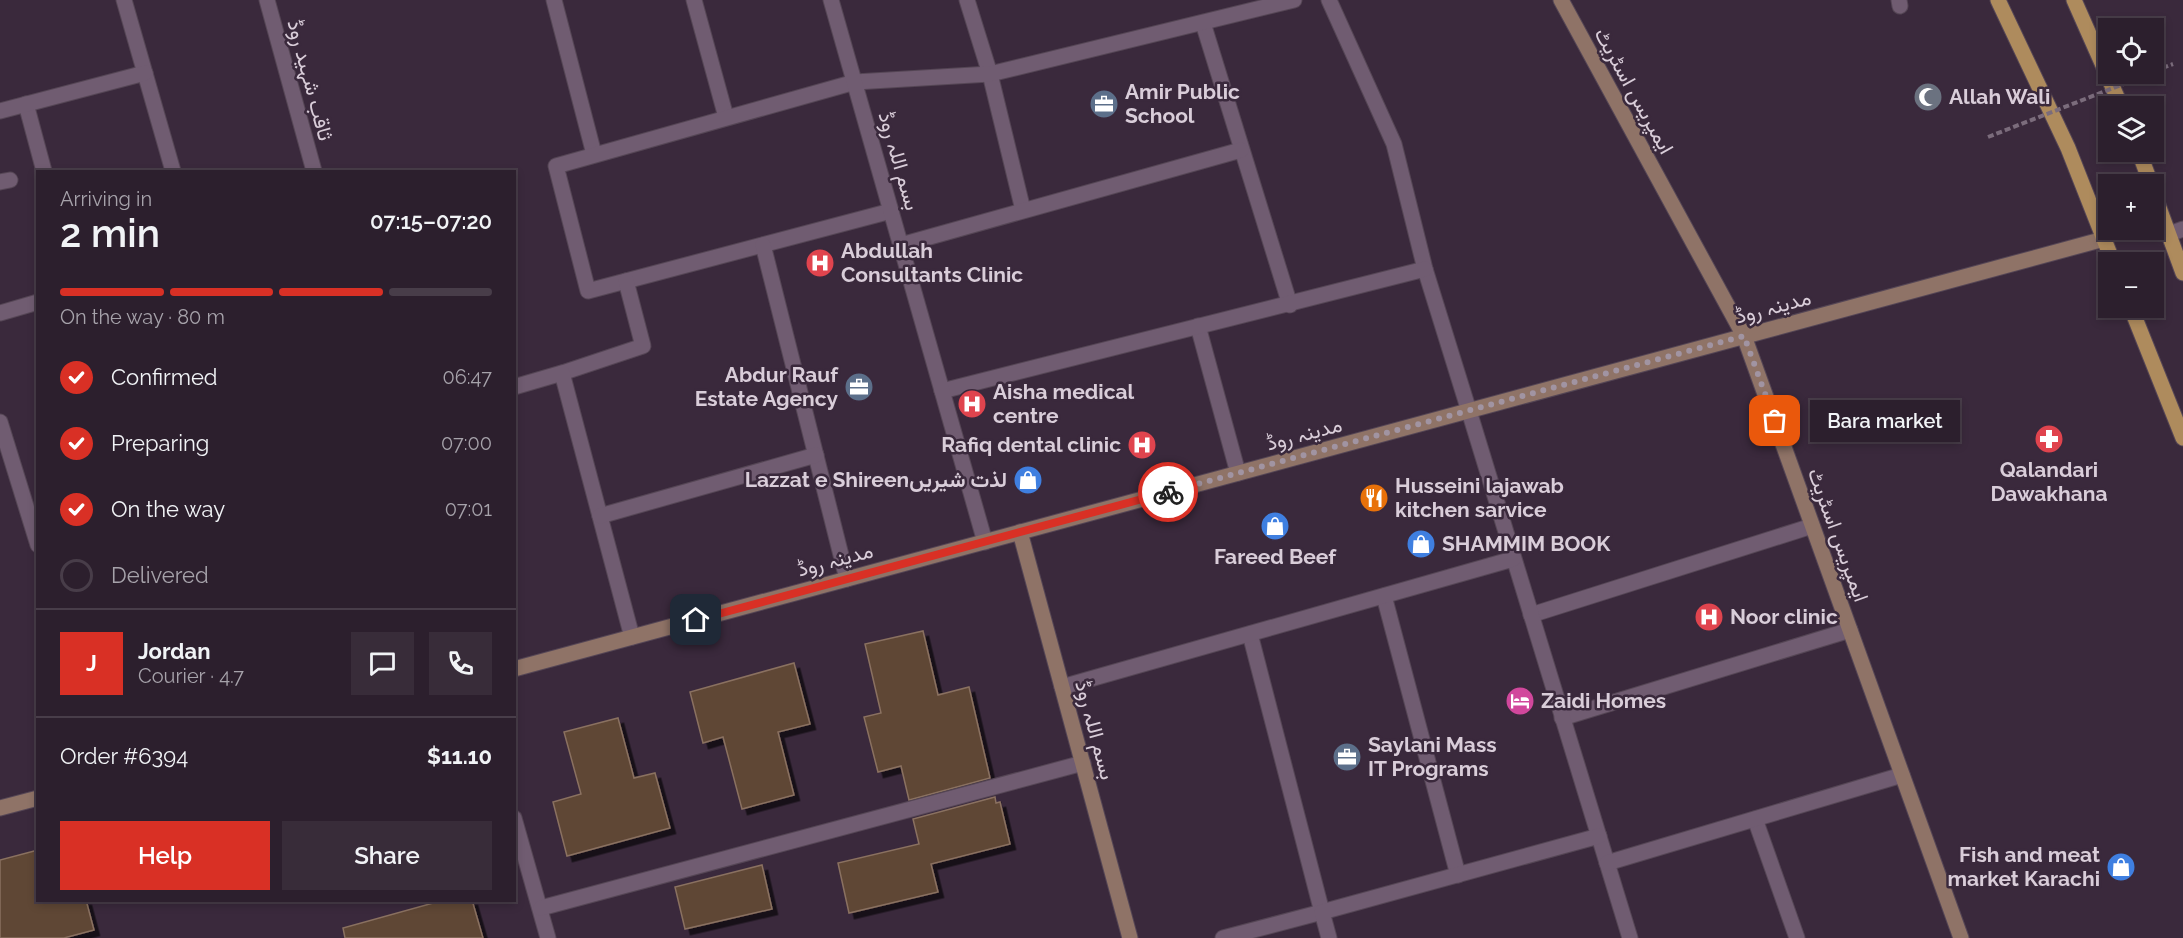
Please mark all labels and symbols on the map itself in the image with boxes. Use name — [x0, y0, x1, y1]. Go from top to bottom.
street label: ثاقب شہید روڈ — [281, 17, 339, 143]
street label: ایمپریس اسٹریٹ — [1588, 23, 1679, 159]
place label: Amir Public School — [1125, 79, 1240, 128]
mosque icon: Allah Wali — [1912, 81, 1944, 113]
place label: Allah Wali — [1949, 84, 2050, 109]
office icon: Amir Public School — [1088, 88, 1120, 120]
street label: بسم اللہ روڈ — [872, 109, 926, 214]
place label: Abdullah Consultants Clinic — [841, 238, 1023, 287]
hospital icon: Abdullah Consultants Clinic — [804, 247, 836, 279]
street label: مدینہ روڈ — [1732, 284, 1814, 330]
place label: Abdur Rauf Estate Agency — [695, 362, 839, 411]
office icon: Abdur Rauf Estate Agency — [843, 371, 875, 403]
place label: Aisha medical centre — [993, 379, 1135, 428]
hospital icon: Aisha medical centre — [956, 388, 988, 420]
pin — [1749, 395, 1800, 446]
callout: Bara market — [1811, 400, 1961, 442]
street label: مدینہ روڈ — [1263, 411, 1345, 457]
pharmacy icon: Qalandari Dawakhana — [2033, 423, 2065, 455]
hospital icon: Rafiq dental clinic — [1126, 429, 1158, 461]
place label: Rafiq dental clinic — [941, 432, 1121, 457]
place label: Qalandari Dawakhana — [1990, 457, 2108, 506]
courier — [1138, 462, 1198, 522]
shop icon: Lazzat e Shireenلذت شیریں — [1012, 464, 1044, 496]
street label: ایمپریس اسٹریٹ — [1801, 465, 1874, 606]
place label: Lazzat e Shireenلذت شیریں — [745, 467, 1007, 493]
place label: Husseini lajawab kitchen sarvice — [1395, 473, 1564, 522]
restaurant icon: Husseini lajawab kitchen sarvice — [1358, 482, 1390, 514]
shop icon: Fareed Beef — [1259, 510, 1291, 542]
shop icon: SHAMMIM BOOK — [1405, 528, 1437, 560]
place label: SHAMMIM BOOK — [1442, 531, 1611, 556]
street label: مدینہ روڈ — [794, 537, 876, 583]
place label: Fareed Beef — [1214, 544, 1337, 569]
pin — [670, 594, 721, 645]
hospital icon: Noor clinic — [1693, 601, 1725, 633]
place label: Noor clinic — [1730, 604, 1838, 629]
street label: بسم اللہ روڈ — [1068, 678, 1121, 783]
hotel icon: Zaidi Homes — [1504, 685, 1536, 717]
place label: Zaidi Homes — [1541, 688, 1666, 713]
place label: Saylani Mass IT Programs — [1368, 732, 1497, 781]
office icon: Saylani Mass IT Programs — [1331, 741, 1363, 773]
place label: Fish and meat market Karachi — [1948, 842, 2100, 891]
shop icon: Fish and meat market Karachi — [2105, 851, 2137, 883]

